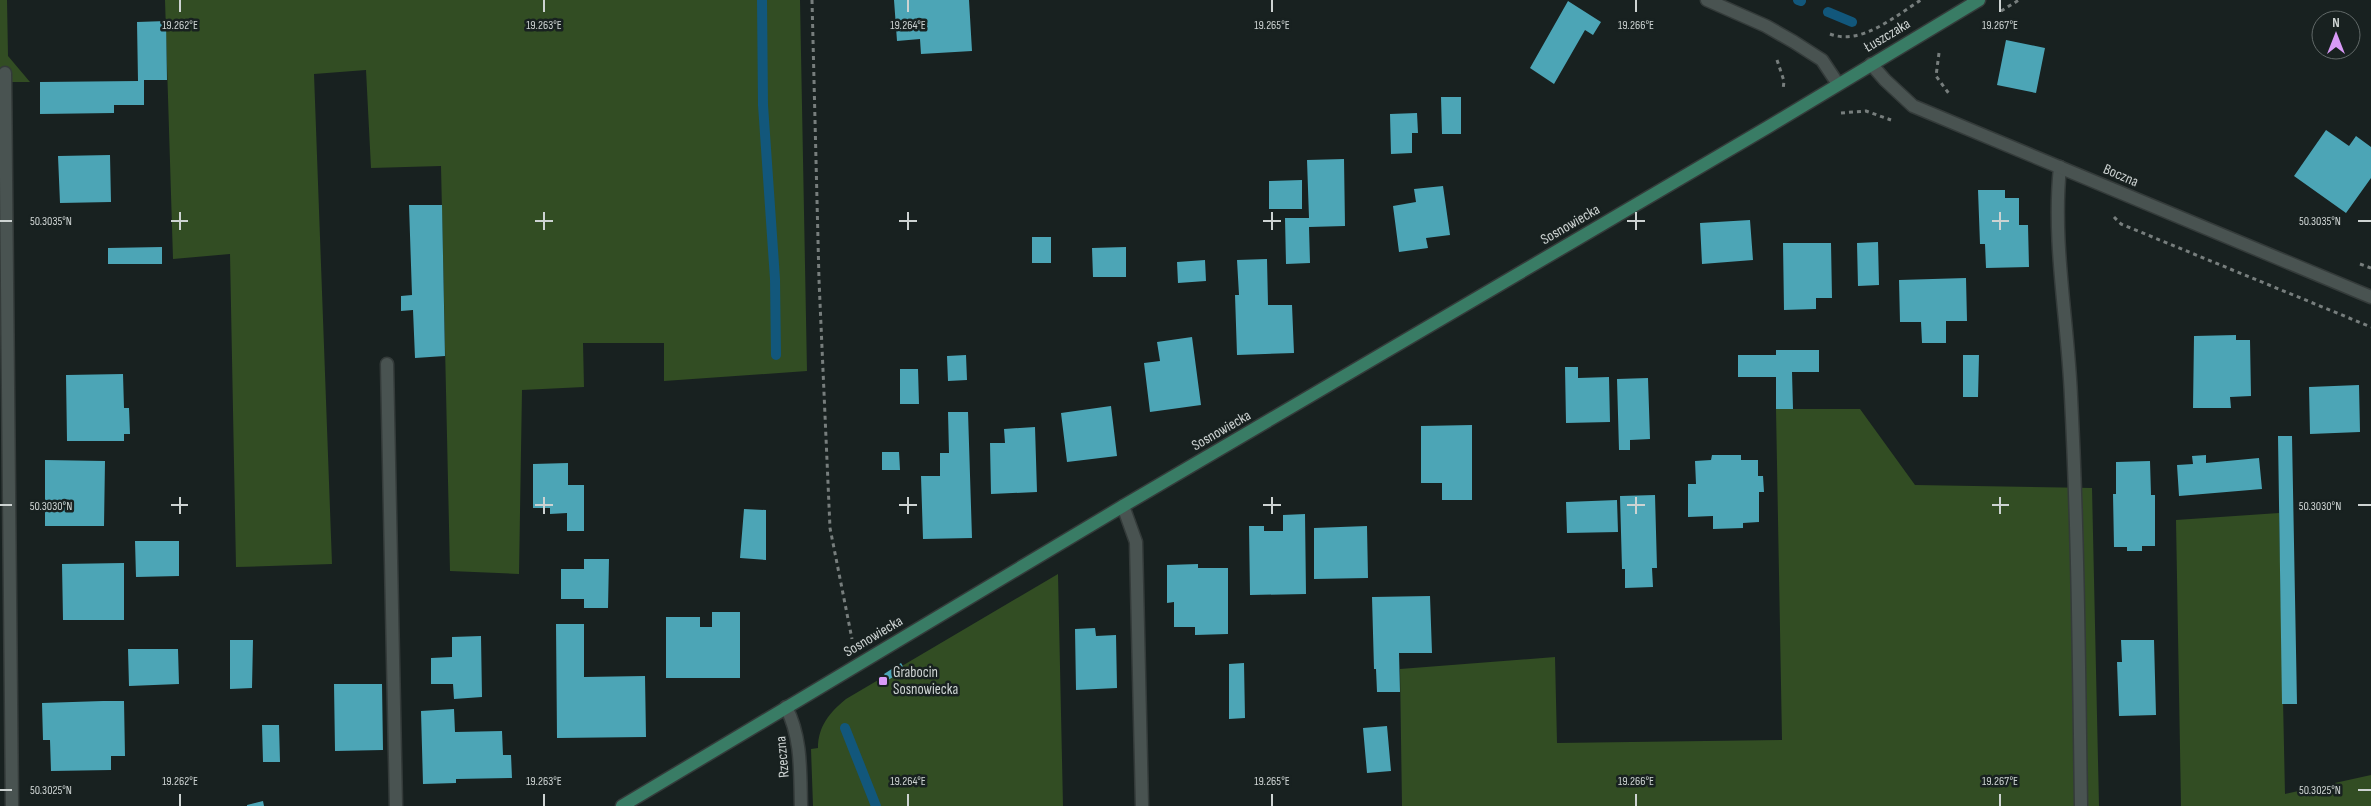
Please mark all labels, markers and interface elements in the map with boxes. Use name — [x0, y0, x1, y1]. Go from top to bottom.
north arrow — [2311, 10, 2361, 60]
street label: Łuszczaka — [1860, 14, 1914, 57]
text: N — [2332, 14, 2340, 31]
text: 19.262°E — [162, 18, 198, 33]
text: 19.263°E — [526, 18, 562, 33]
text: 19.264°E — [890, 18, 926, 33]
text: 19.265°E — [1254, 18, 1290, 33]
text: 19.266°E — [1618, 18, 1654, 33]
text: 19.267°E — [1982, 18, 2018, 33]
street label: Boczna — [2100, 160, 2141, 191]
street label: Sosnowiecka — [1537, 200, 1603, 249]
text: 50.3035°N — [30, 214, 72, 229]
text: 50.3035°N — [2299, 214, 2341, 229]
street label: Sosnowiecka — [1188, 406, 1254, 455]
text: 50.3030°N — [30, 499, 72, 514]
text: 50.3030°N — [2299, 499, 2341, 514]
street label: Sosnowiecka — [840, 611, 906, 661]
place label: Grabocin Sosnowiecka — [893, 663, 959, 699]
marker: Grabocin Sosnowiecka — [877, 675, 889, 687]
street label: Rzeczna — [771, 735, 794, 779]
text: 19.262°E — [162, 774, 198, 789]
text: 19.263°E — [526, 774, 562, 789]
text: 19.264°E — [890, 774, 926, 789]
text: 19.265°E — [1254, 774, 1290, 789]
text: 19.266°E — [1618, 774, 1654, 789]
text: 19.267°E — [1982, 774, 2018, 789]
text: 50.3025°N — [30, 783, 72, 798]
text: 50.3025°N — [2299, 783, 2341, 798]

